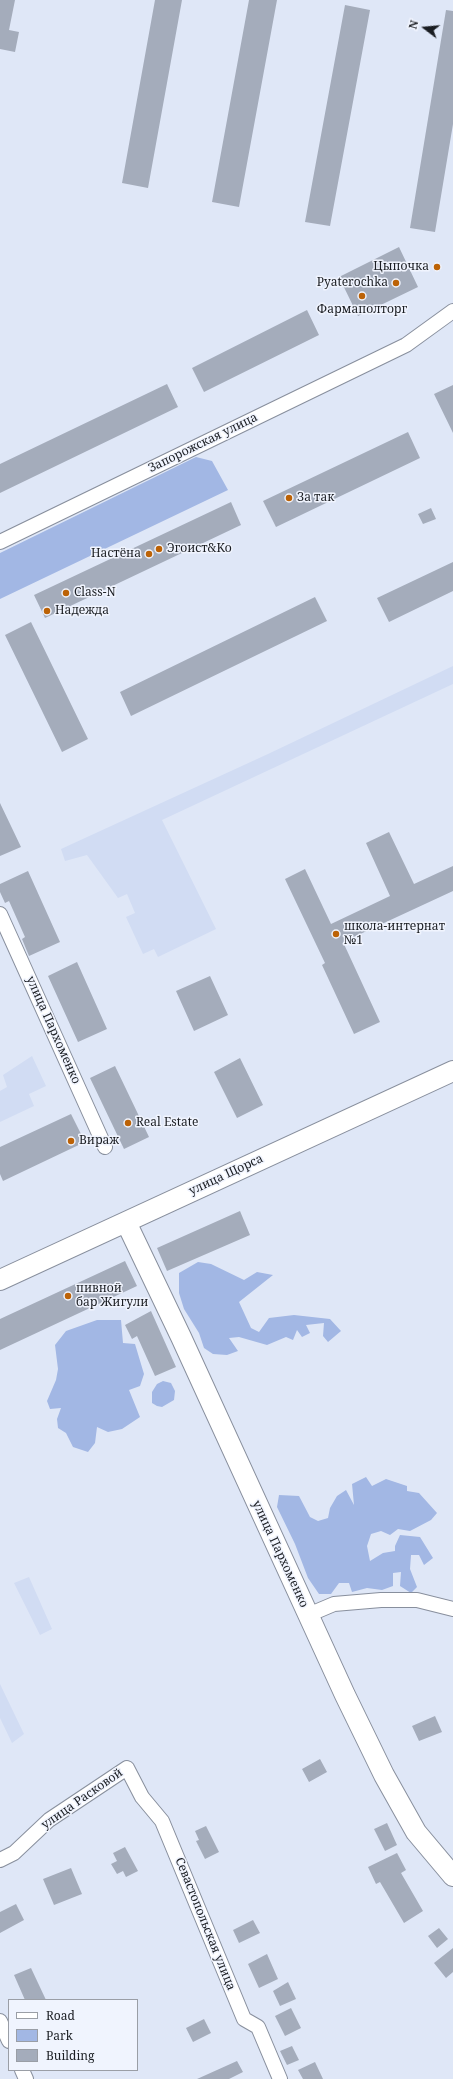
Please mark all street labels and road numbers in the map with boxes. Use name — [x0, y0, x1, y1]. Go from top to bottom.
street label: Запорожская улица — [146, 410, 260, 476]
street label: улица Пархоменко — [23, 974, 83, 1086]
street label: улица Щорса — [187, 1151, 265, 1199]
street label: улица Пархоменко — [249, 1498, 311, 1610]
street label: улица Расковой — [39, 1766, 125, 1832]
street label: Севастопольская улица — [172, 1855, 238, 1993]

